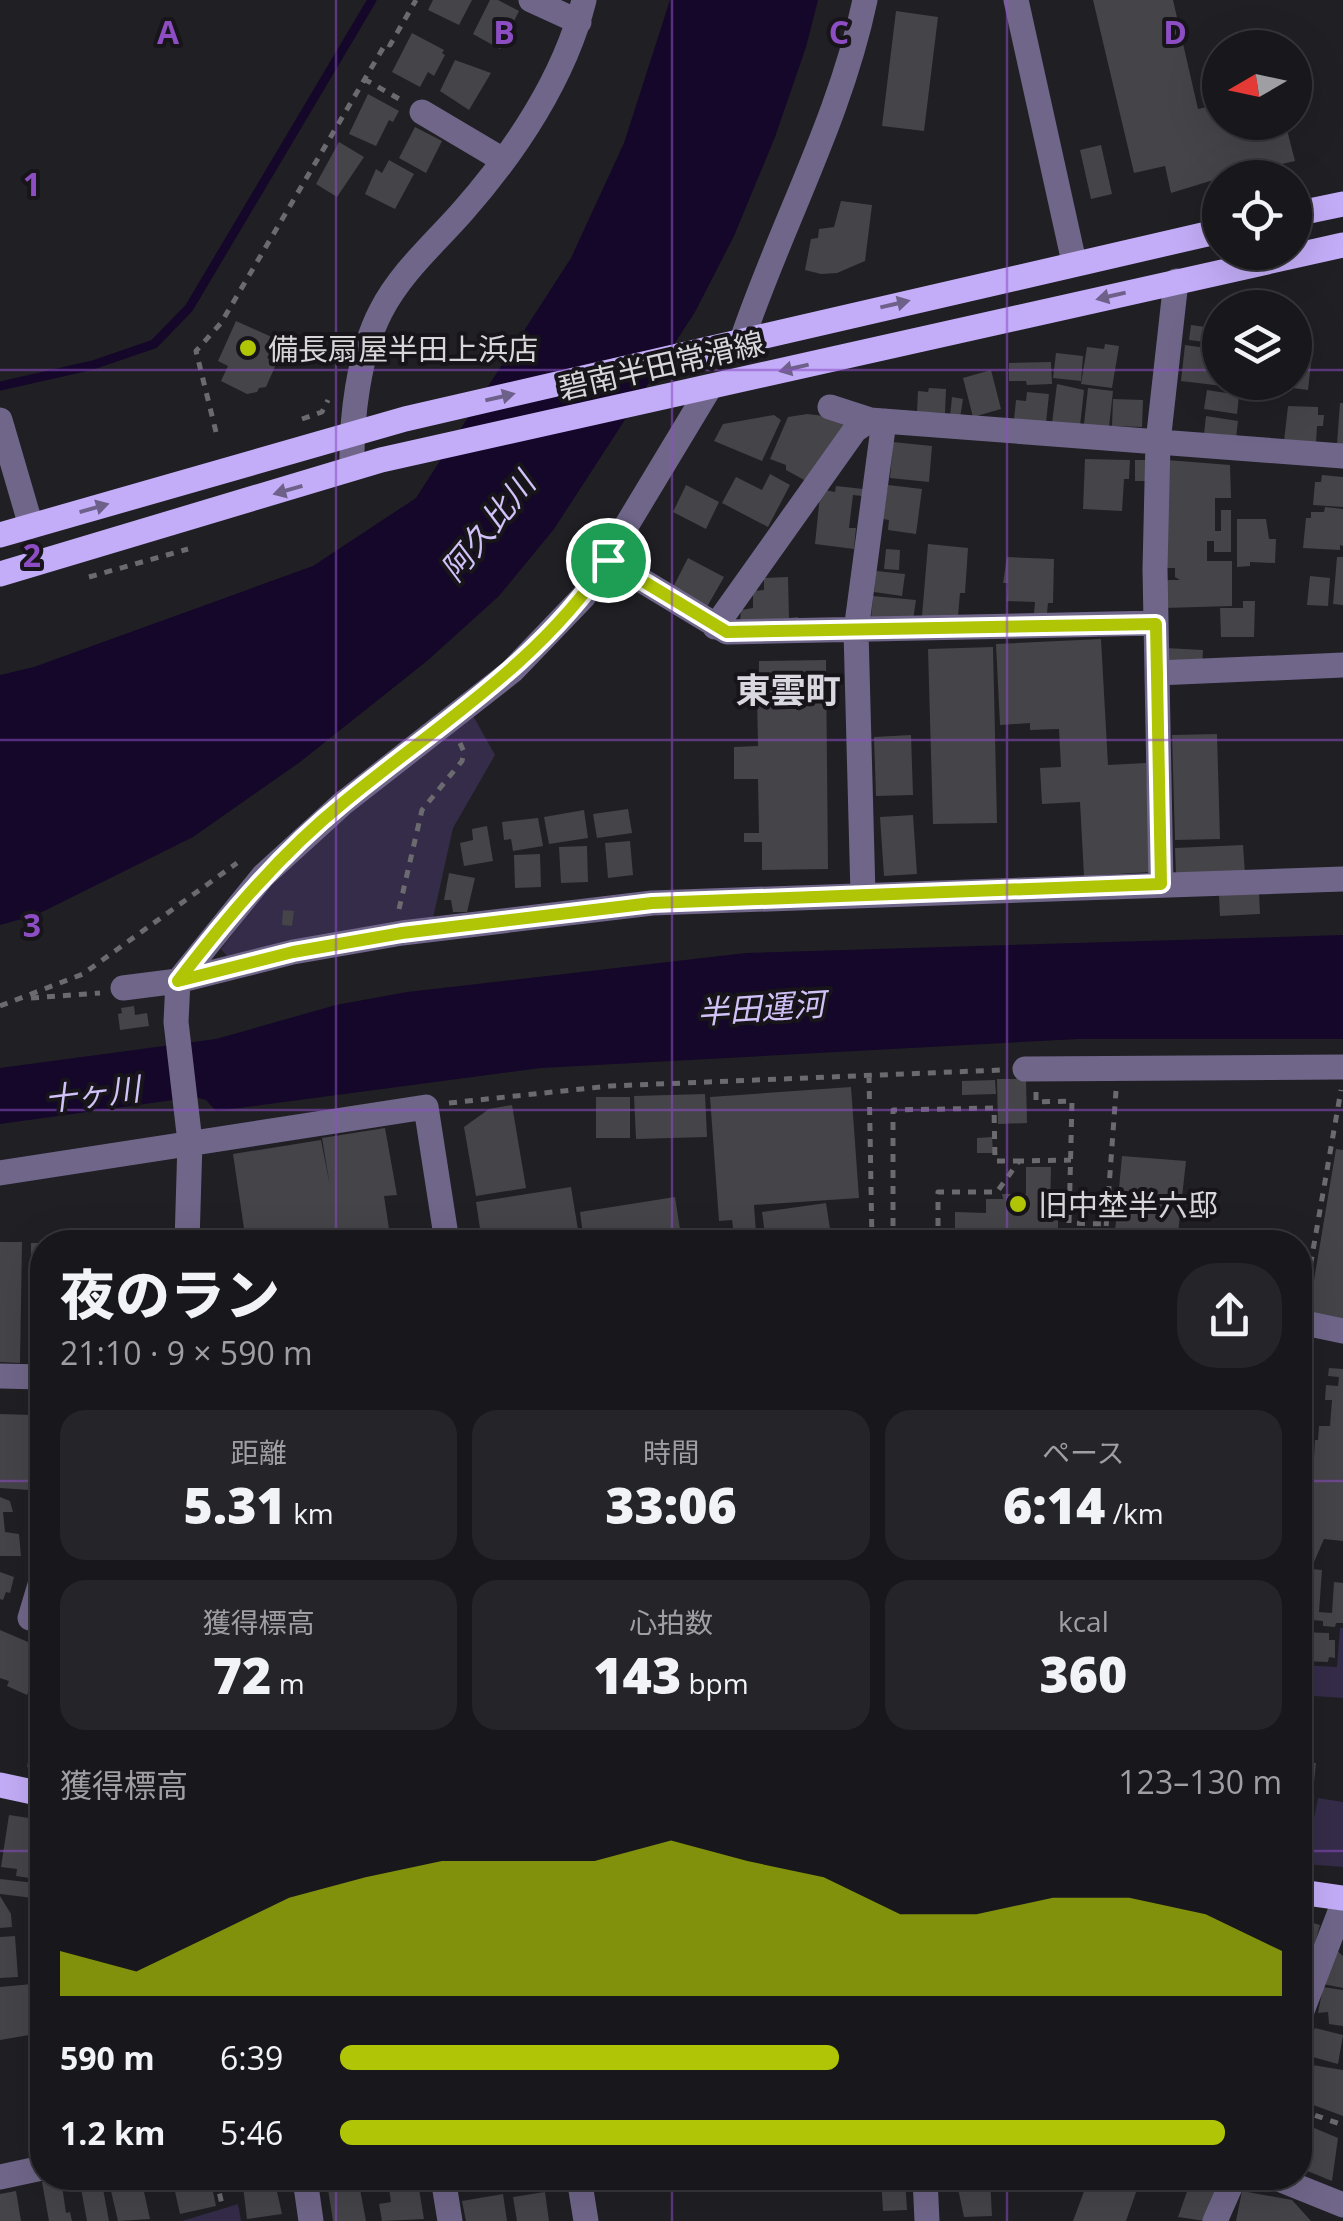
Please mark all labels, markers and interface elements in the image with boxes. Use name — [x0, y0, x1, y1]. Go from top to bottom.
text: A — [157, 10, 180, 53]
text: B — [493, 10, 515, 53]
text: C — [829, 10, 849, 53]
text: D — [1163, 10, 1187, 53]
north arrow — [1202, 30, 1312, 140]
map controls — [1202, 30, 1312, 400]
button: locate — [1202, 160, 1312, 270]
text: 1 — [23, 162, 41, 205]
one-way arrow — [1095, 288, 1126, 304]
button: layers — [1202, 290, 1312, 400]
one-way arrow — [880, 296, 911, 311]
street label: 碧南半田常滑線 — [554, 321, 768, 409]
place label: 備長扇屋半田上浜店 — [268, 328, 538, 369]
marker: 備長扇屋半田上浜店 — [237, 337, 259, 359]
one-way arrow — [778, 360, 809, 376]
one-way arrow — [485, 389, 516, 404]
water label: 阿久比川 — [430, 460, 546, 589]
one-way arrow — [272, 483, 303, 498]
one-way arrow — [79, 500, 110, 515]
pin — [566, 518, 651, 603]
text: 2 — [23, 533, 41, 576]
icon: arrive — [581, 533, 636, 588]
district label: 東雲町 — [735, 666, 841, 713]
text: 3 — [23, 903, 41, 946]
water label: 半田運河 — [696, 981, 832, 1033]
water label: 十ヶ川 — [42, 1065, 145, 1120]
place label: 旧中埜半六邸 — [1038, 1184, 1218, 1225]
marker: 旧中埜半六邸 — [1007, 1193, 1029, 1215]
text: 夜のラン — [60, 1256, 280, 1331]
button: share — [1177, 1263, 1282, 1368]
text: 21:10 · 9 × 590 m — [60, 1331, 313, 1374]
text: 距離 — [231, 1433, 287, 1471]
text: 時間 — [643, 1433, 699, 1471]
text: ペース — [1042, 1433, 1125, 1471]
text: 5.31 — [184, 1471, 286, 1539]
text: 33:06 — [605, 1471, 737, 1539]
text: 6:14 — [1003, 1471, 1105, 1539]
text: km — [286, 1494, 334, 1532]
text: /km — [1105, 1494, 1164, 1532]
text: kcal — [1058, 1602, 1109, 1640]
text: 獲得標高 — [203, 1603, 315, 1641]
text: 心拍数 — [629, 1603, 713, 1641]
text: 360 — [1039, 1640, 1127, 1708]
text: 72 — [213, 1641, 271, 1709]
text: 143 — [593, 1641, 681, 1709]
text: m — [271, 1664, 305, 1702]
text: bpm — [681, 1664, 749, 1702]
text: 123–130 m — [1118, 1760, 1282, 1803]
text: 獲得標高 — [60, 1763, 188, 1806]
text: 590 m — [60, 2036, 155, 2079]
text: 6:39 — [220, 2036, 283, 2079]
text: 1.2 km — [60, 2111, 165, 2154]
text: 5:46 — [220, 2111, 283, 2154]

